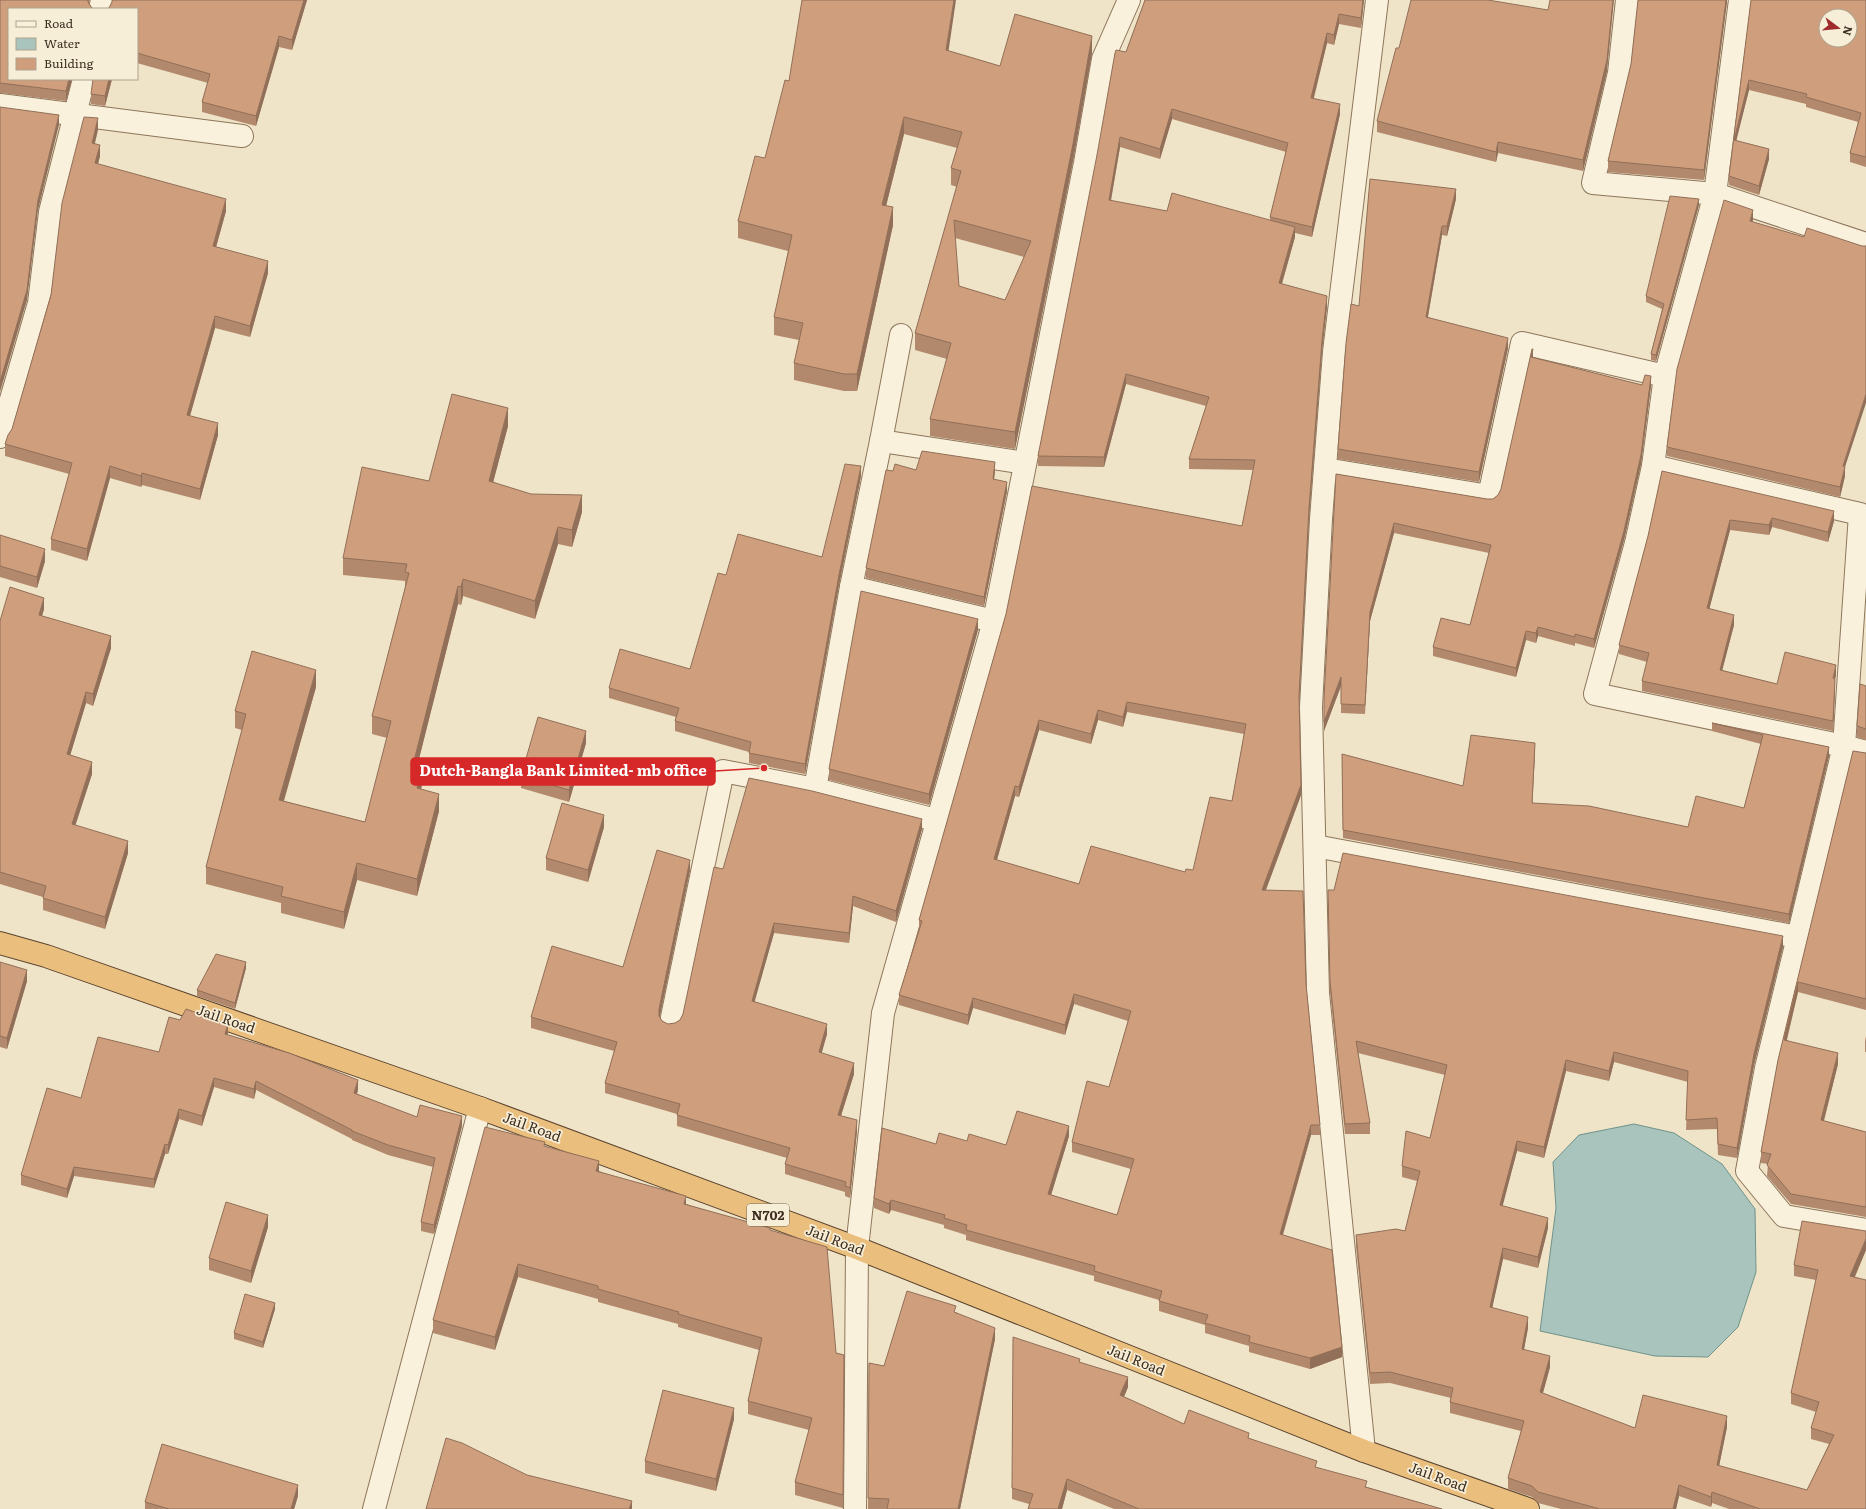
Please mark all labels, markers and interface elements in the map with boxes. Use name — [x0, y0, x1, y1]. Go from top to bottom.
legend — [8, 8, 138, 80]
north arrow — [1818, 8, 1858, 48]
text: Road — [44, 14, 74, 32]
text: N — [1840, 24, 1858, 38]
text: Water — [44, 34, 80, 52]
text: Building — [44, 54, 94, 72]
callout: Dutch-Bangla Bank Limited- mb office — [411, 758, 715, 785]
text: Dutch-Bangla Bank Limited- mb office — [419, 758, 707, 781]
street label: Jail Road — [194, 999, 259, 1038]
street label: Jail Road — [500, 1106, 565, 1146]
road number: N702 — [747, 1204, 789, 1226]
street label: Jail Road — [803, 1219, 868, 1259]
street label: Jail Road — [1104, 1338, 1169, 1380]
street label: Jail Road — [1406, 1456, 1471, 1496]

